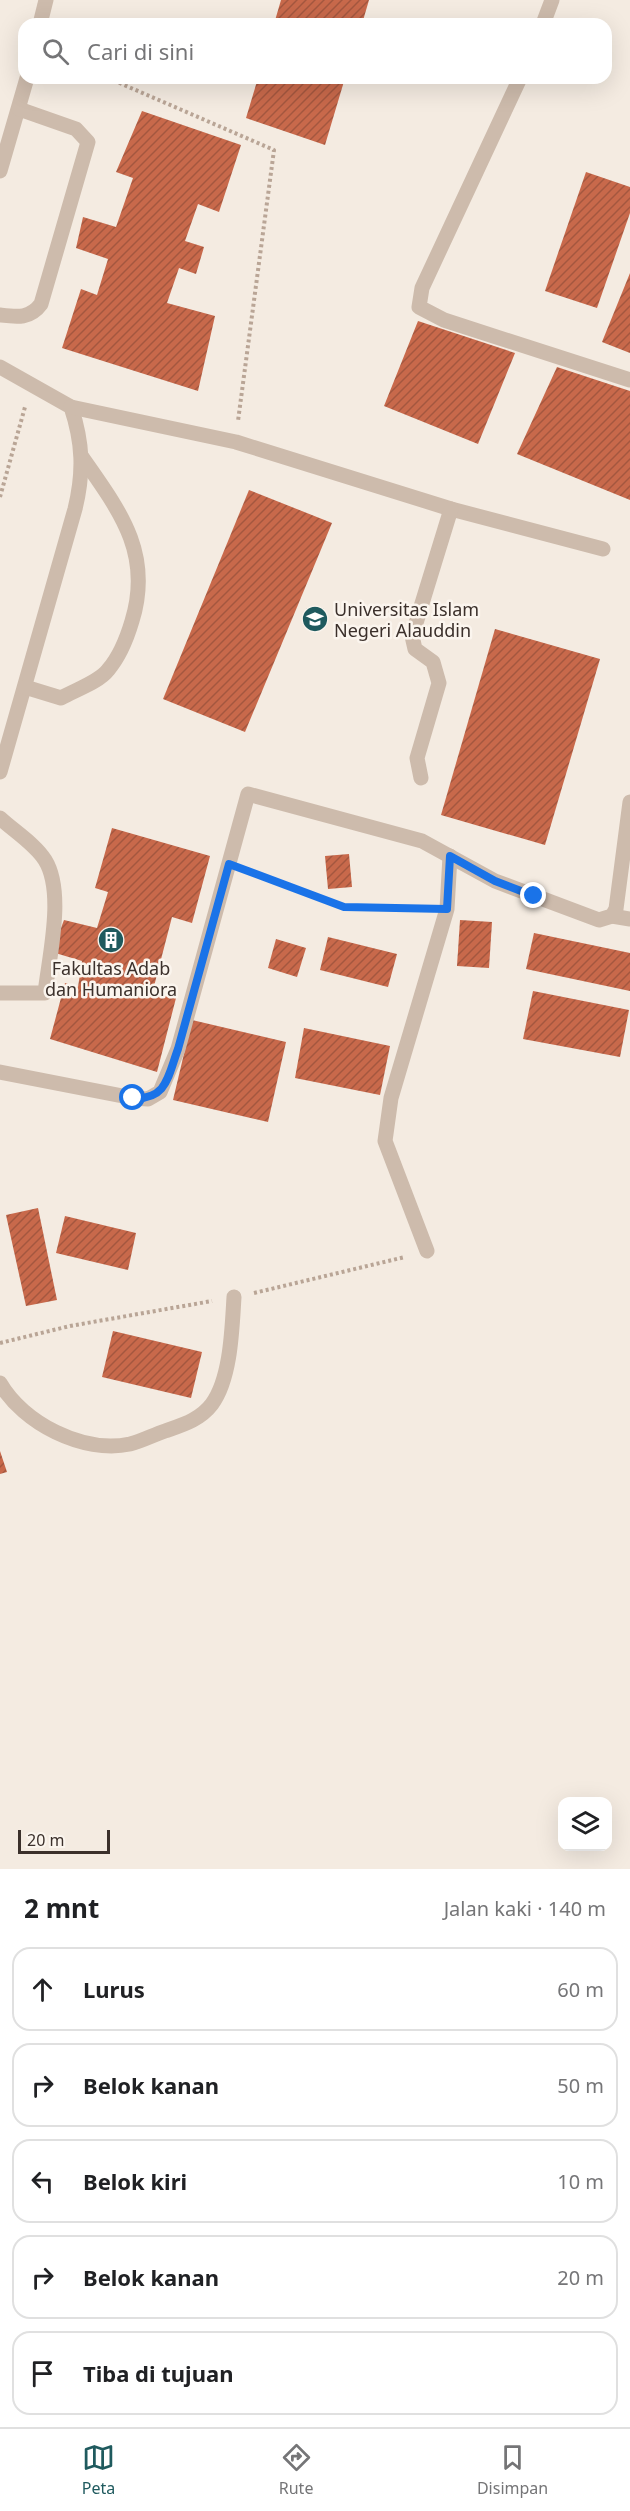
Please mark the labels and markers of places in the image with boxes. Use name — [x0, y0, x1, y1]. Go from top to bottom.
place label: Universitas Islam Negeri Alauddin — [334, 597, 479, 642]
school or university icon: Universitas Islam Negeri Alauddin — [300, 604, 330, 634]
building icon: Fakultas Adab dan Humaniora — [96, 925, 126, 955]
place label: Fakultas Adab dan Humaniora — [45, 956, 177, 1001]

